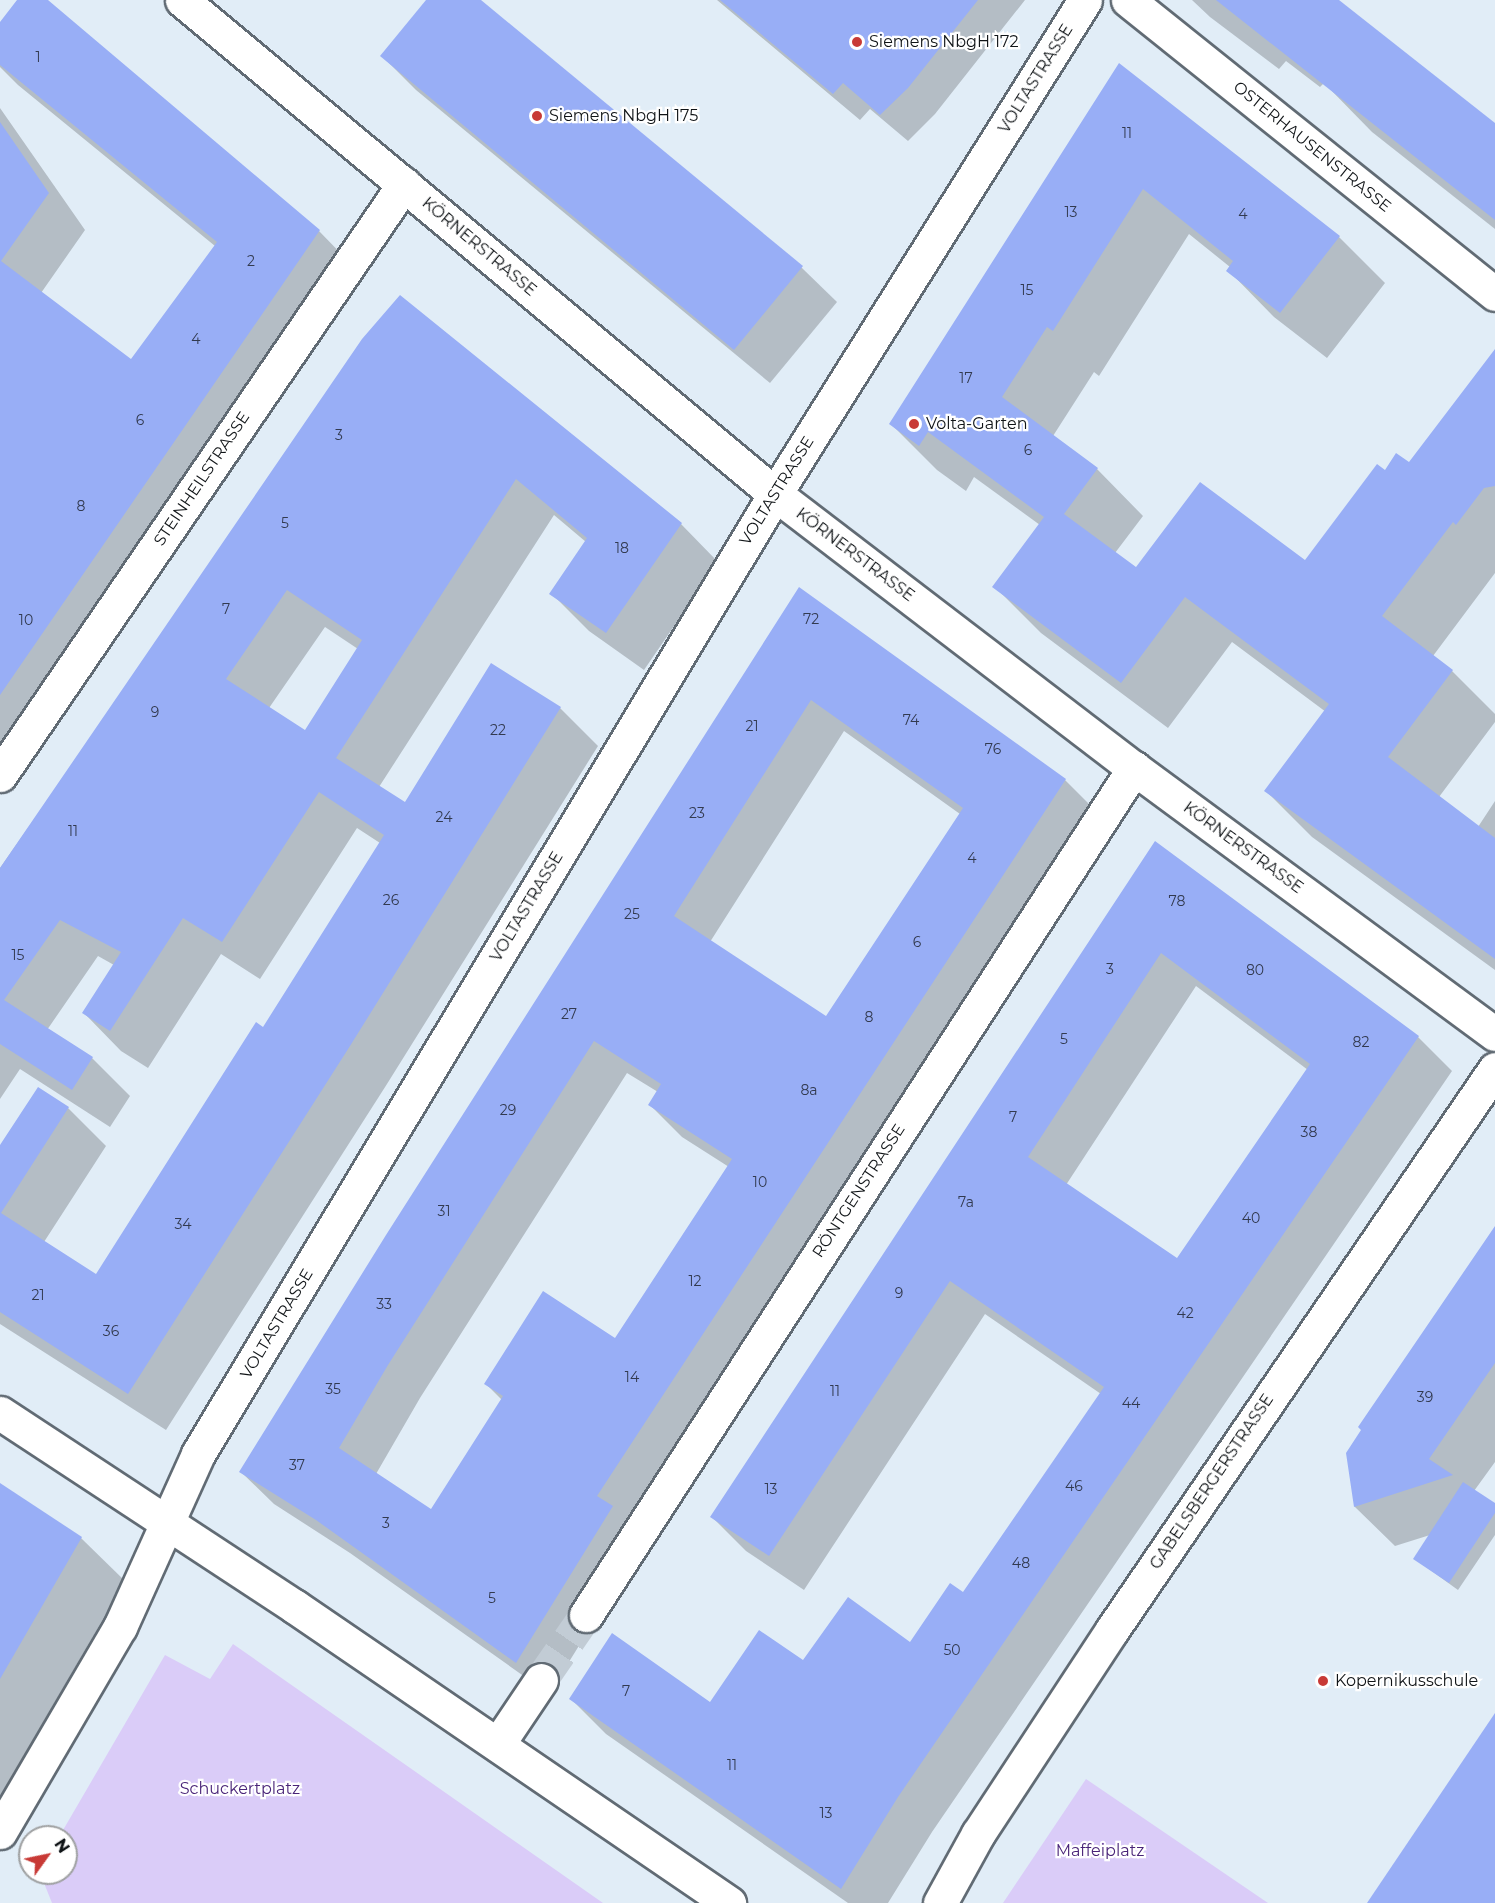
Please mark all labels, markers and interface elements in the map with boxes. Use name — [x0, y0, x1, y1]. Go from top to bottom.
street label: VOLTASTRASSE — [995, 21, 1077, 137]
place label: Siemens NbgH 172 — [869, 32, 1019, 52]
marker: Siemens NbgH 172 — [850, 35, 864, 49]
house number: 1 — [35, 49, 41, 65]
street label: OSTERHAUSENSTRASSE — [1229, 77, 1395, 217]
place label: Siemens NbgH 175 — [549, 106, 698, 126]
marker: Siemens NbgH 175 — [530, 109, 544, 123]
house number: 11 — [1122, 125, 1132, 141]
street label: KÖRNERSTRASSE — [418, 194, 540, 300]
house number: 13 — [1065, 204, 1077, 220]
house number: 4 — [1238, 206, 1248, 222]
house number: 2 — [247, 253, 255, 269]
house number: 15 — [1021, 282, 1033, 298]
house number: 4 — [191, 331, 201, 347]
house number: 17 — [959, 370, 973, 386]
street label: STEINHEILSTRASSE — [150, 408, 254, 550]
house number: 6 — [136, 412, 144, 428]
place label: Volta-Garten — [926, 414, 1027, 434]
marker: Volta-Garten — [907, 417, 921, 431]
house number: 3 — [335, 427, 343, 443]
street label: VOLTASTRASSE — [736, 433, 818, 549]
house number: 6 — [1024, 442, 1032, 458]
house number: 8 — [77, 498, 85, 514]
street label: KÖRNERSTRASSE — [792, 504, 918, 606]
house number: 5 — [281, 515, 289, 531]
house number: 18 — [615, 540, 629, 556]
house number: 7 — [222, 601, 230, 617]
house number: 72 — [803, 611, 819, 627]
house number: 10 — [19, 612, 33, 628]
house number: 9 — [151, 704, 159, 720]
house number: 74 — [903, 712, 919, 728]
house number: 21 — [745, 718, 759, 734]
house number: 22 — [490, 722, 506, 738]
house number: 76 — [985, 741, 1001, 757]
street label: KÖRNERSTRASSE — [1179, 798, 1307, 898]
house number: 23 — [689, 805, 705, 821]
house number: 24 — [436, 809, 452, 825]
house number: 11 — [68, 823, 78, 839]
street label: VOLTASTRASSE — [487, 849, 567, 965]
house number: 4 — [967, 850, 977, 866]
house number: 26 — [383, 892, 399, 908]
house number: 78 — [1169, 893, 1185, 909]
house number: 25 — [624, 906, 640, 922]
house number: 6 — [913, 934, 921, 950]
house number: 15 — [12, 947, 24, 963]
house number: 3 — [1106, 961, 1114, 977]
house number: 80 — [1246, 962, 1264, 978]
house number: 27 — [561, 1006, 577, 1022]
house number: 8 — [865, 1009, 873, 1025]
house number: 5 — [1060, 1031, 1068, 1047]
house number: 82 — [1353, 1034, 1369, 1050]
house number: 8a — [800, 1082, 818, 1098]
house number: 29 — [500, 1102, 516, 1118]
house number: 7 — [1009, 1109, 1017, 1125]
street label: RÖNTGENSTRASSE — [809, 1121, 909, 1261]
house number: 38 — [1301, 1124, 1317, 1140]
house number: 10 — [753, 1174, 767, 1190]
house number: 7a — [958, 1194, 974, 1210]
house number: 31 — [438, 1203, 450, 1219]
house number: 40 — [1242, 1210, 1260, 1226]
house number: 34 — [174, 1216, 192, 1232]
street label: VOLTASTRASSE — [237, 1266, 317, 1382]
house number: 12 — [688, 1273, 702, 1289]
house number: 9 — [895, 1285, 903, 1301]
house number: 21 — [31, 1287, 45, 1303]
house number: 33 — [376, 1296, 392, 1312]
house number: 42 — [1176, 1305, 1194, 1321]
house number: 36 — [103, 1323, 119, 1339]
house number: 14 — [625, 1369, 639, 1385]
house number: 35 — [325, 1381, 341, 1397]
house number: 11 — [830, 1383, 840, 1399]
house number: 39 — [1417, 1389, 1433, 1405]
street label: GABELSBERGERSTRASSE — [1146, 1391, 1278, 1573]
house number: 44 — [1122, 1395, 1140, 1411]
house number: 37 — [289, 1457, 305, 1473]
house number: 46 — [1065, 1478, 1083, 1494]
house number: 13 — [765, 1481, 777, 1497]
house number: 3 — [382, 1515, 390, 1531]
house number: 48 — [1012, 1555, 1030, 1571]
house number: 5 — [488, 1590, 496, 1606]
house number: 50 — [943, 1642, 961, 1658]
place label: Kopernikusschule — [1335, 1671, 1478, 1691]
marker: Kopernikusschule — [1316, 1674, 1330, 1688]
house number: 7 — [622, 1683, 630, 1699]
house number: 11 — [727, 1757, 737, 1773]
park label: Schuckertplatz — [180, 1779, 300, 1799]
house number: 13 — [820, 1805, 832, 1821]
north arrow — [18, 1825, 78, 1885]
text: N — [50, 1835, 73, 1857]
park label: Maffeiplatz — [1056, 1841, 1144, 1861]

